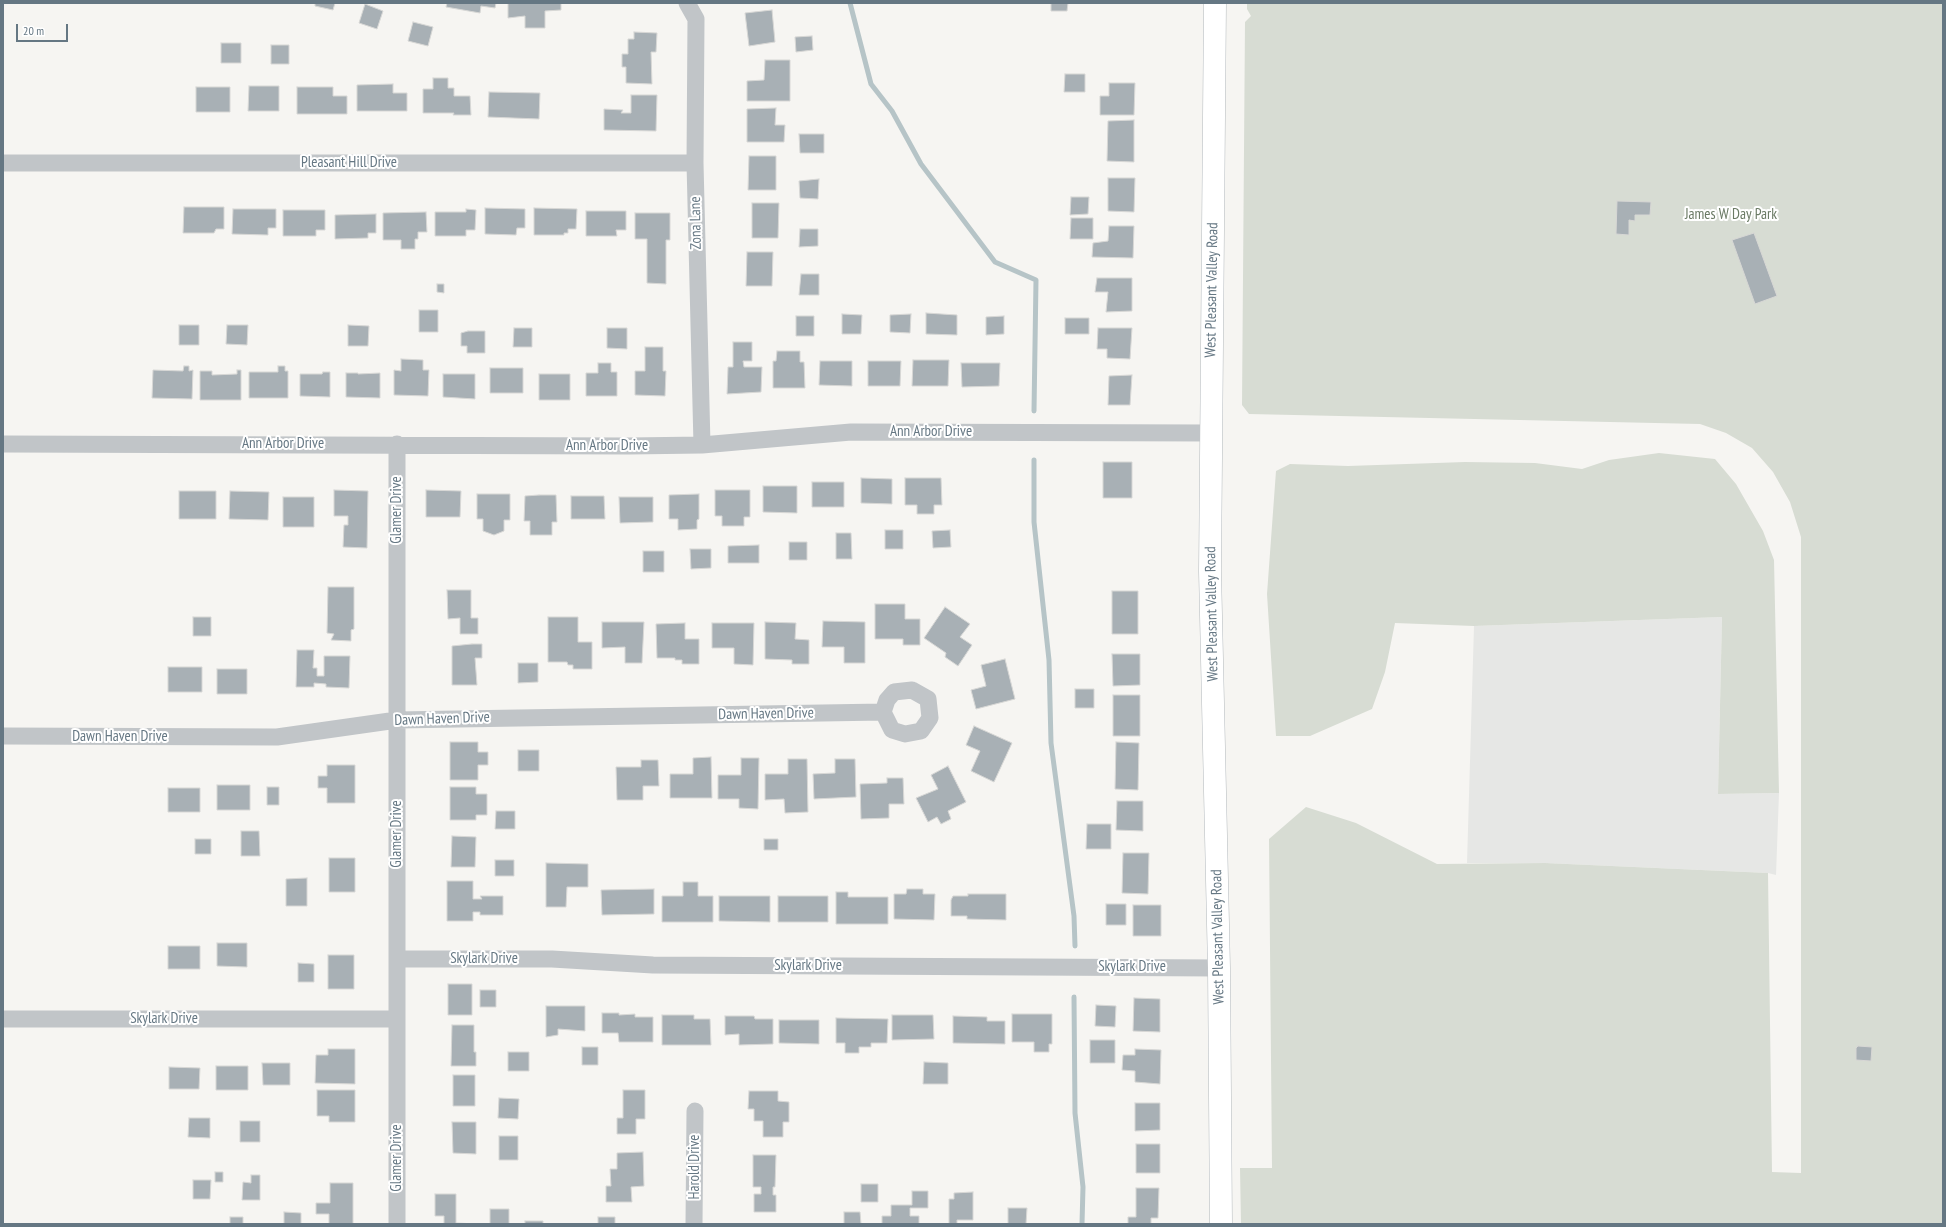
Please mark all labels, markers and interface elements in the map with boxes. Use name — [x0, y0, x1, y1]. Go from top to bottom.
scale bar — [18, 16, 70, 42]
text: 20 m — [23, 23, 44, 38]
street label: Pleasant Hill Drive — [301, 154, 397, 172]
street label: Zona Lane — [687, 196, 705, 250]
park label: James W Day Park — [1685, 206, 1777, 224]
street label: West Pleasant Valley Road — [1202, 222, 1222, 358]
street label: Ann Arbor Drive — [890, 423, 972, 441]
street label: Ann Arbor Drive — [242, 435, 324, 453]
street label: Ann Arbor Drive — [566, 437, 648, 455]
street label: Glamer Drive — [388, 476, 406, 544]
street label: West Pleasant Valley Road — [1202, 546, 1222, 682]
street label: Dawn Haven Drive — [718, 704, 814, 724]
street label: Dawn Haven Drive — [394, 708, 490, 730]
street label: Dawn Haven Drive — [72, 728, 168, 746]
street label: Glamer Drive — [388, 800, 406, 868]
street label: West Pleasant Valley Road — [1208, 869, 1228, 1005]
street label: Skylark Drive — [450, 950, 518, 968]
street label: Skylark Drive — [774, 957, 842, 975]
street label: Skylark Drive — [1098, 958, 1166, 976]
street label: Skylark Drive — [130, 1010, 198, 1028]
street label: Glamer Drive — [388, 1124, 406, 1192]
street label: Harold Drive — [686, 1134, 704, 1200]

